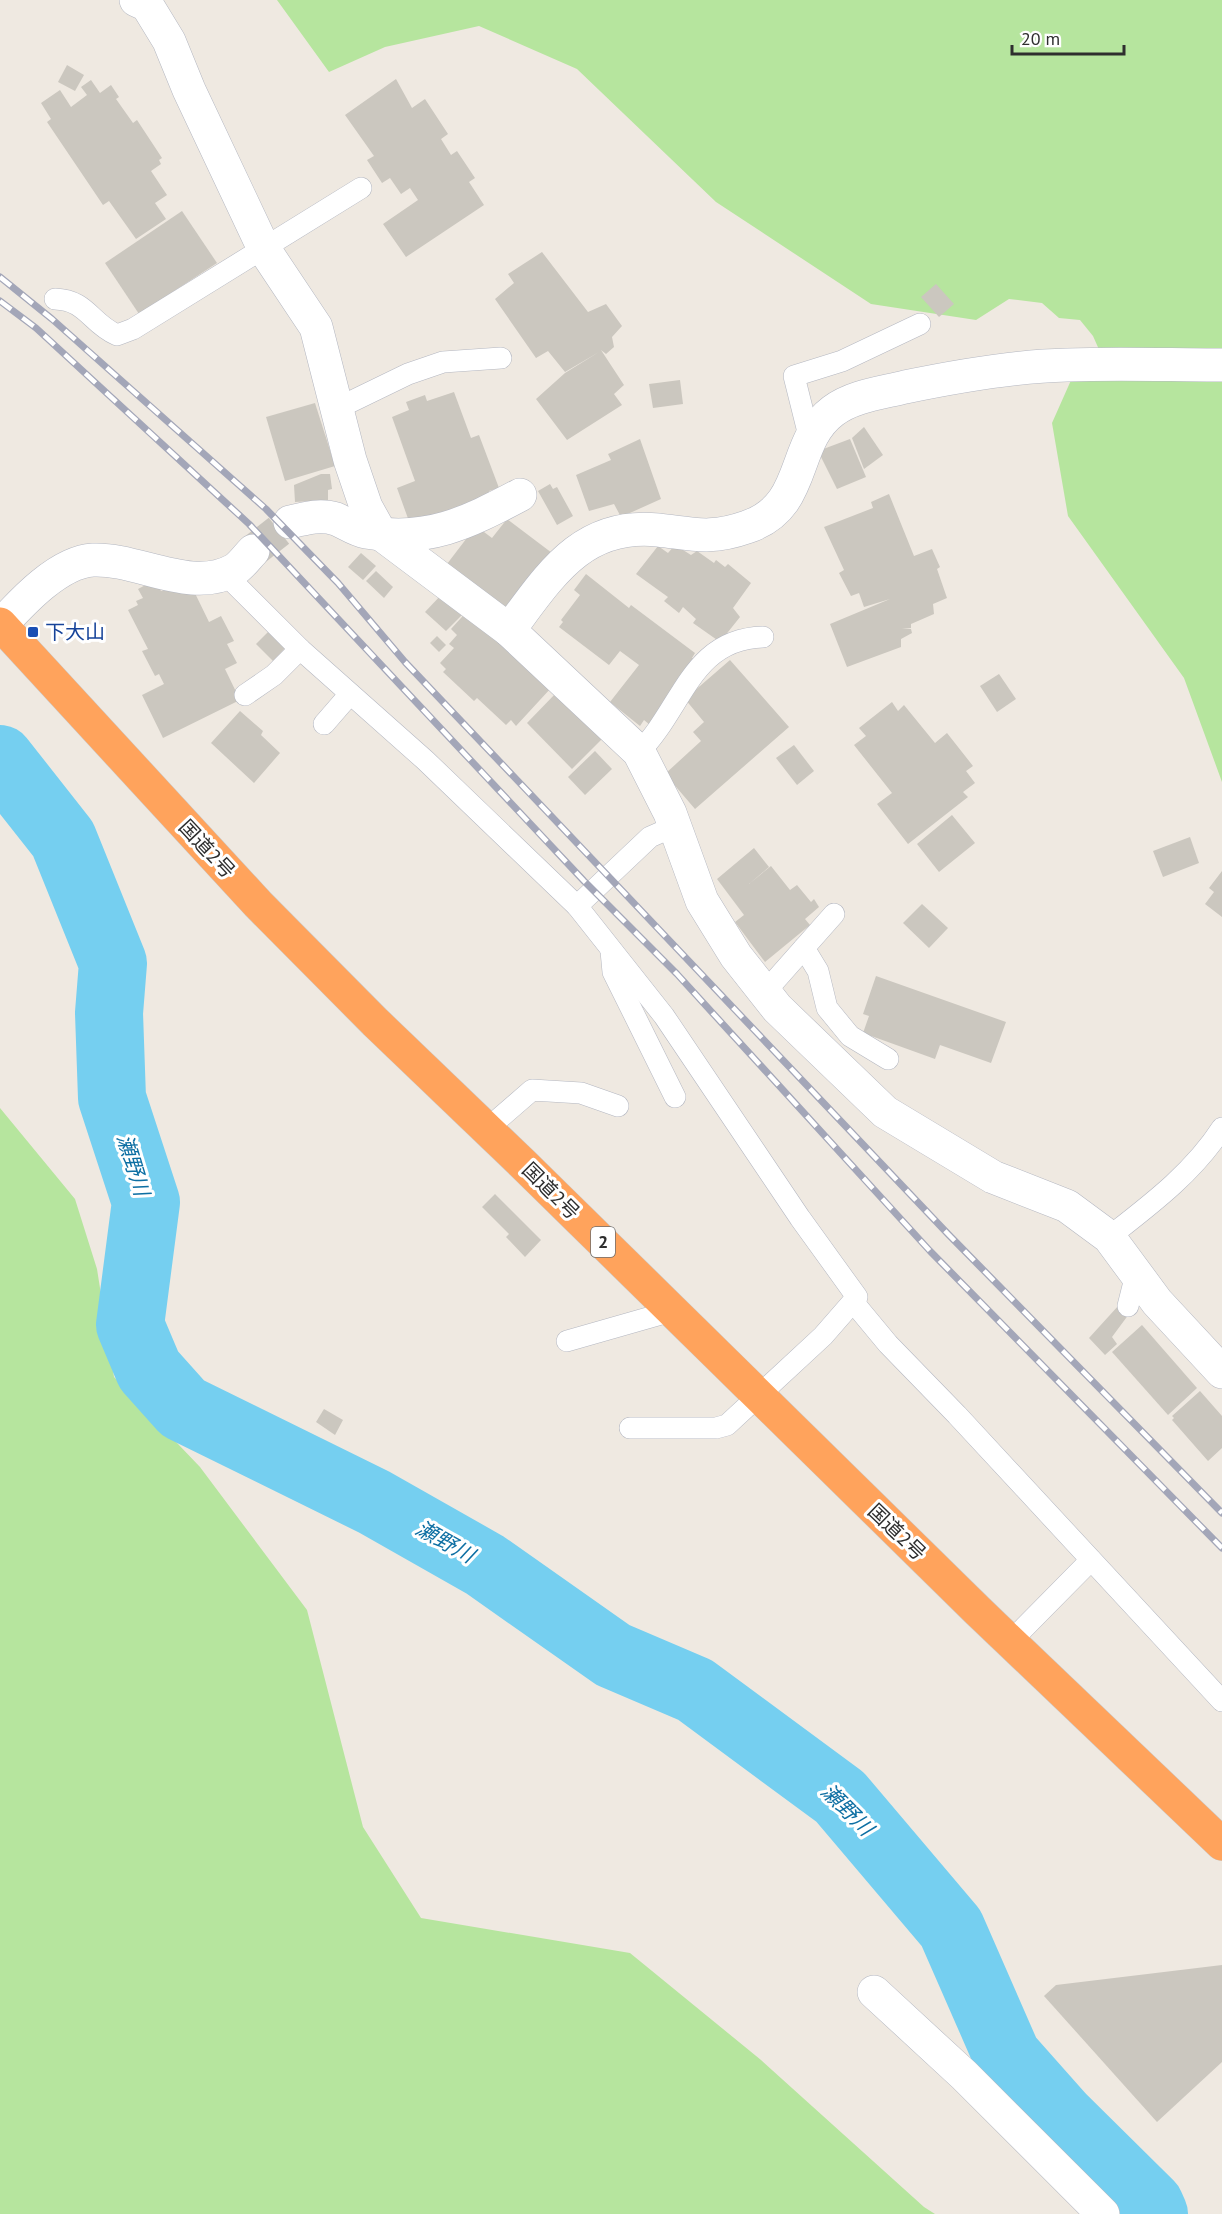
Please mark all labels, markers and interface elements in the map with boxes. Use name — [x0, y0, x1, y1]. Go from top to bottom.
scale bar — [1012, 18, 1124, 56]
text: 20 m — [1021, 27, 1060, 50]
place label: 下大山 — [45, 619, 105, 645]
marker: 下大山 — [26, 625, 40, 639]
street label: 国道2号 — [173, 814, 241, 884]
water label: 瀬野川 — [111, 1131, 156, 1201]
street label: 国道2号 — [517, 1157, 585, 1225]
road number: 2 — [591, 1227, 615, 1257]
street label: 国道2号 — [862, 1498, 932, 1566]
water label: 瀬野川 — [411, 1514, 481, 1570]
water label: 瀬野川 — [816, 1778, 881, 1843]

